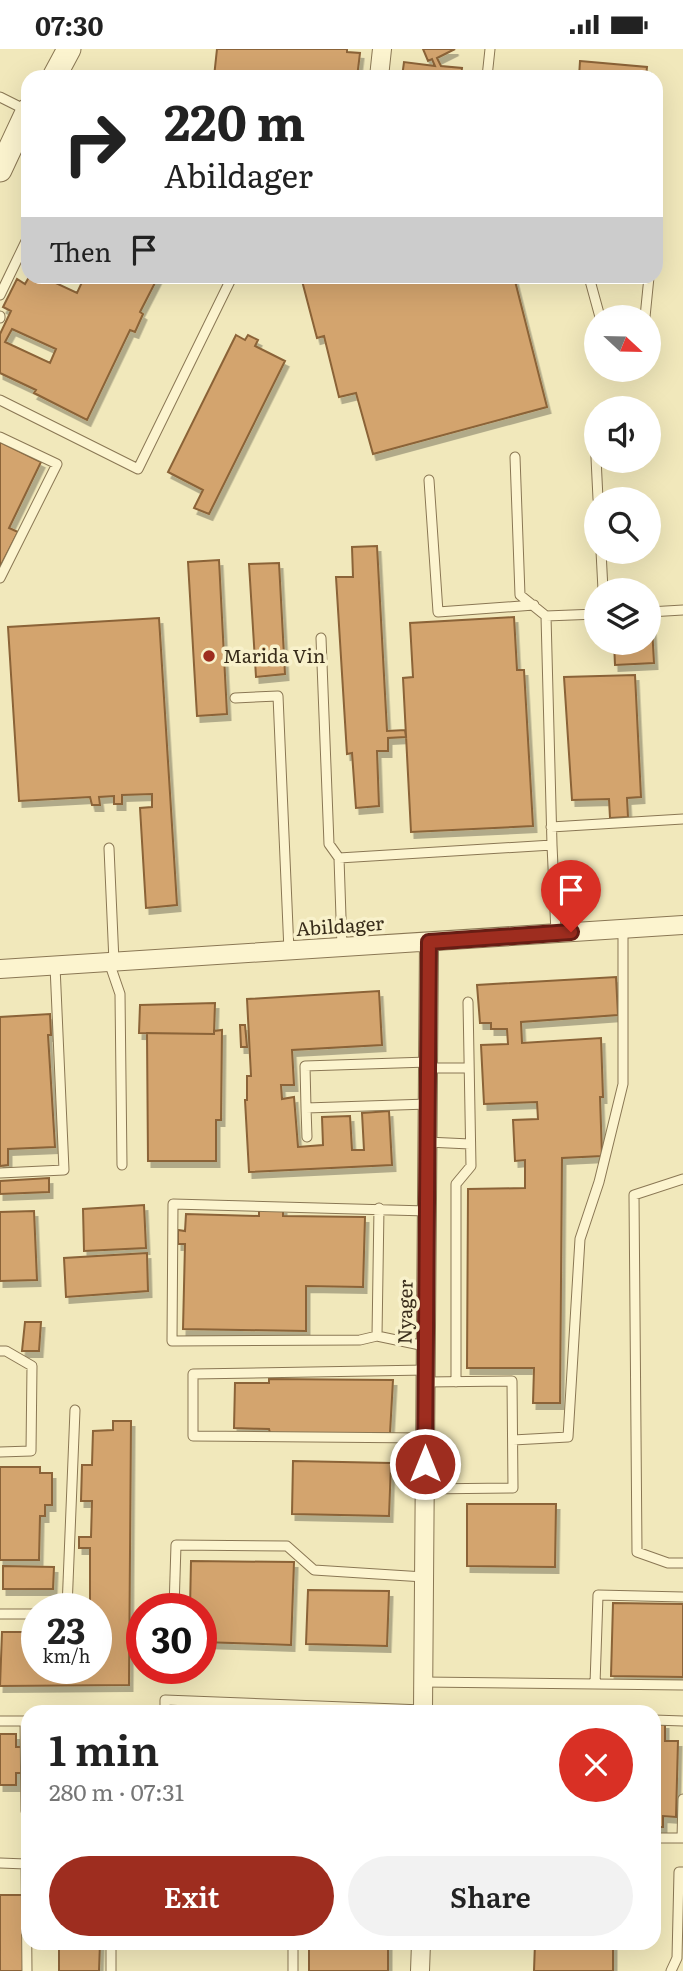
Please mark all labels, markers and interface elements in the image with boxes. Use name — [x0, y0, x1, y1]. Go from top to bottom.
text: 07:30 — [35, 5, 103, 44]
text: 220 m — [164, 83, 305, 156]
icon: right — [49, 98, 140, 189]
text: Abildager — [164, 150, 313, 198]
text: Then — [49, 231, 111, 270]
icon: arrive — [125, 231, 163, 269]
north arrow — [584, 305, 662, 381]
map controls — [584, 305, 661, 655]
button: sound — [584, 396, 661, 473]
button: search — [584, 487, 661, 564]
button: layers — [584, 578, 661, 655]
place label: Marida Vin — [223, 641, 325, 669]
marker: Marida Vin — [201, 648, 217, 664]
pin — [541, 860, 601, 932]
icon: arrive — [552, 871, 590, 909]
street label: Abildager — [295, 908, 385, 942]
street label: Nyager — [389, 1279, 419, 1345]
position arrow — [388, 1427, 462, 1501]
speed limit sign: 30 — [126, 1593, 217, 1684]
text: 23 — [47, 1603, 86, 1655]
text: km/h — [43, 1642, 90, 1669]
text: 1 min — [49, 1717, 159, 1779]
button: close — [559, 1728, 633, 1802]
text: 280 m · 07:31 — [49, 1774, 184, 1808]
button: Exit — [49, 1856, 334, 1936]
button: Share — [348, 1856, 633, 1936]

